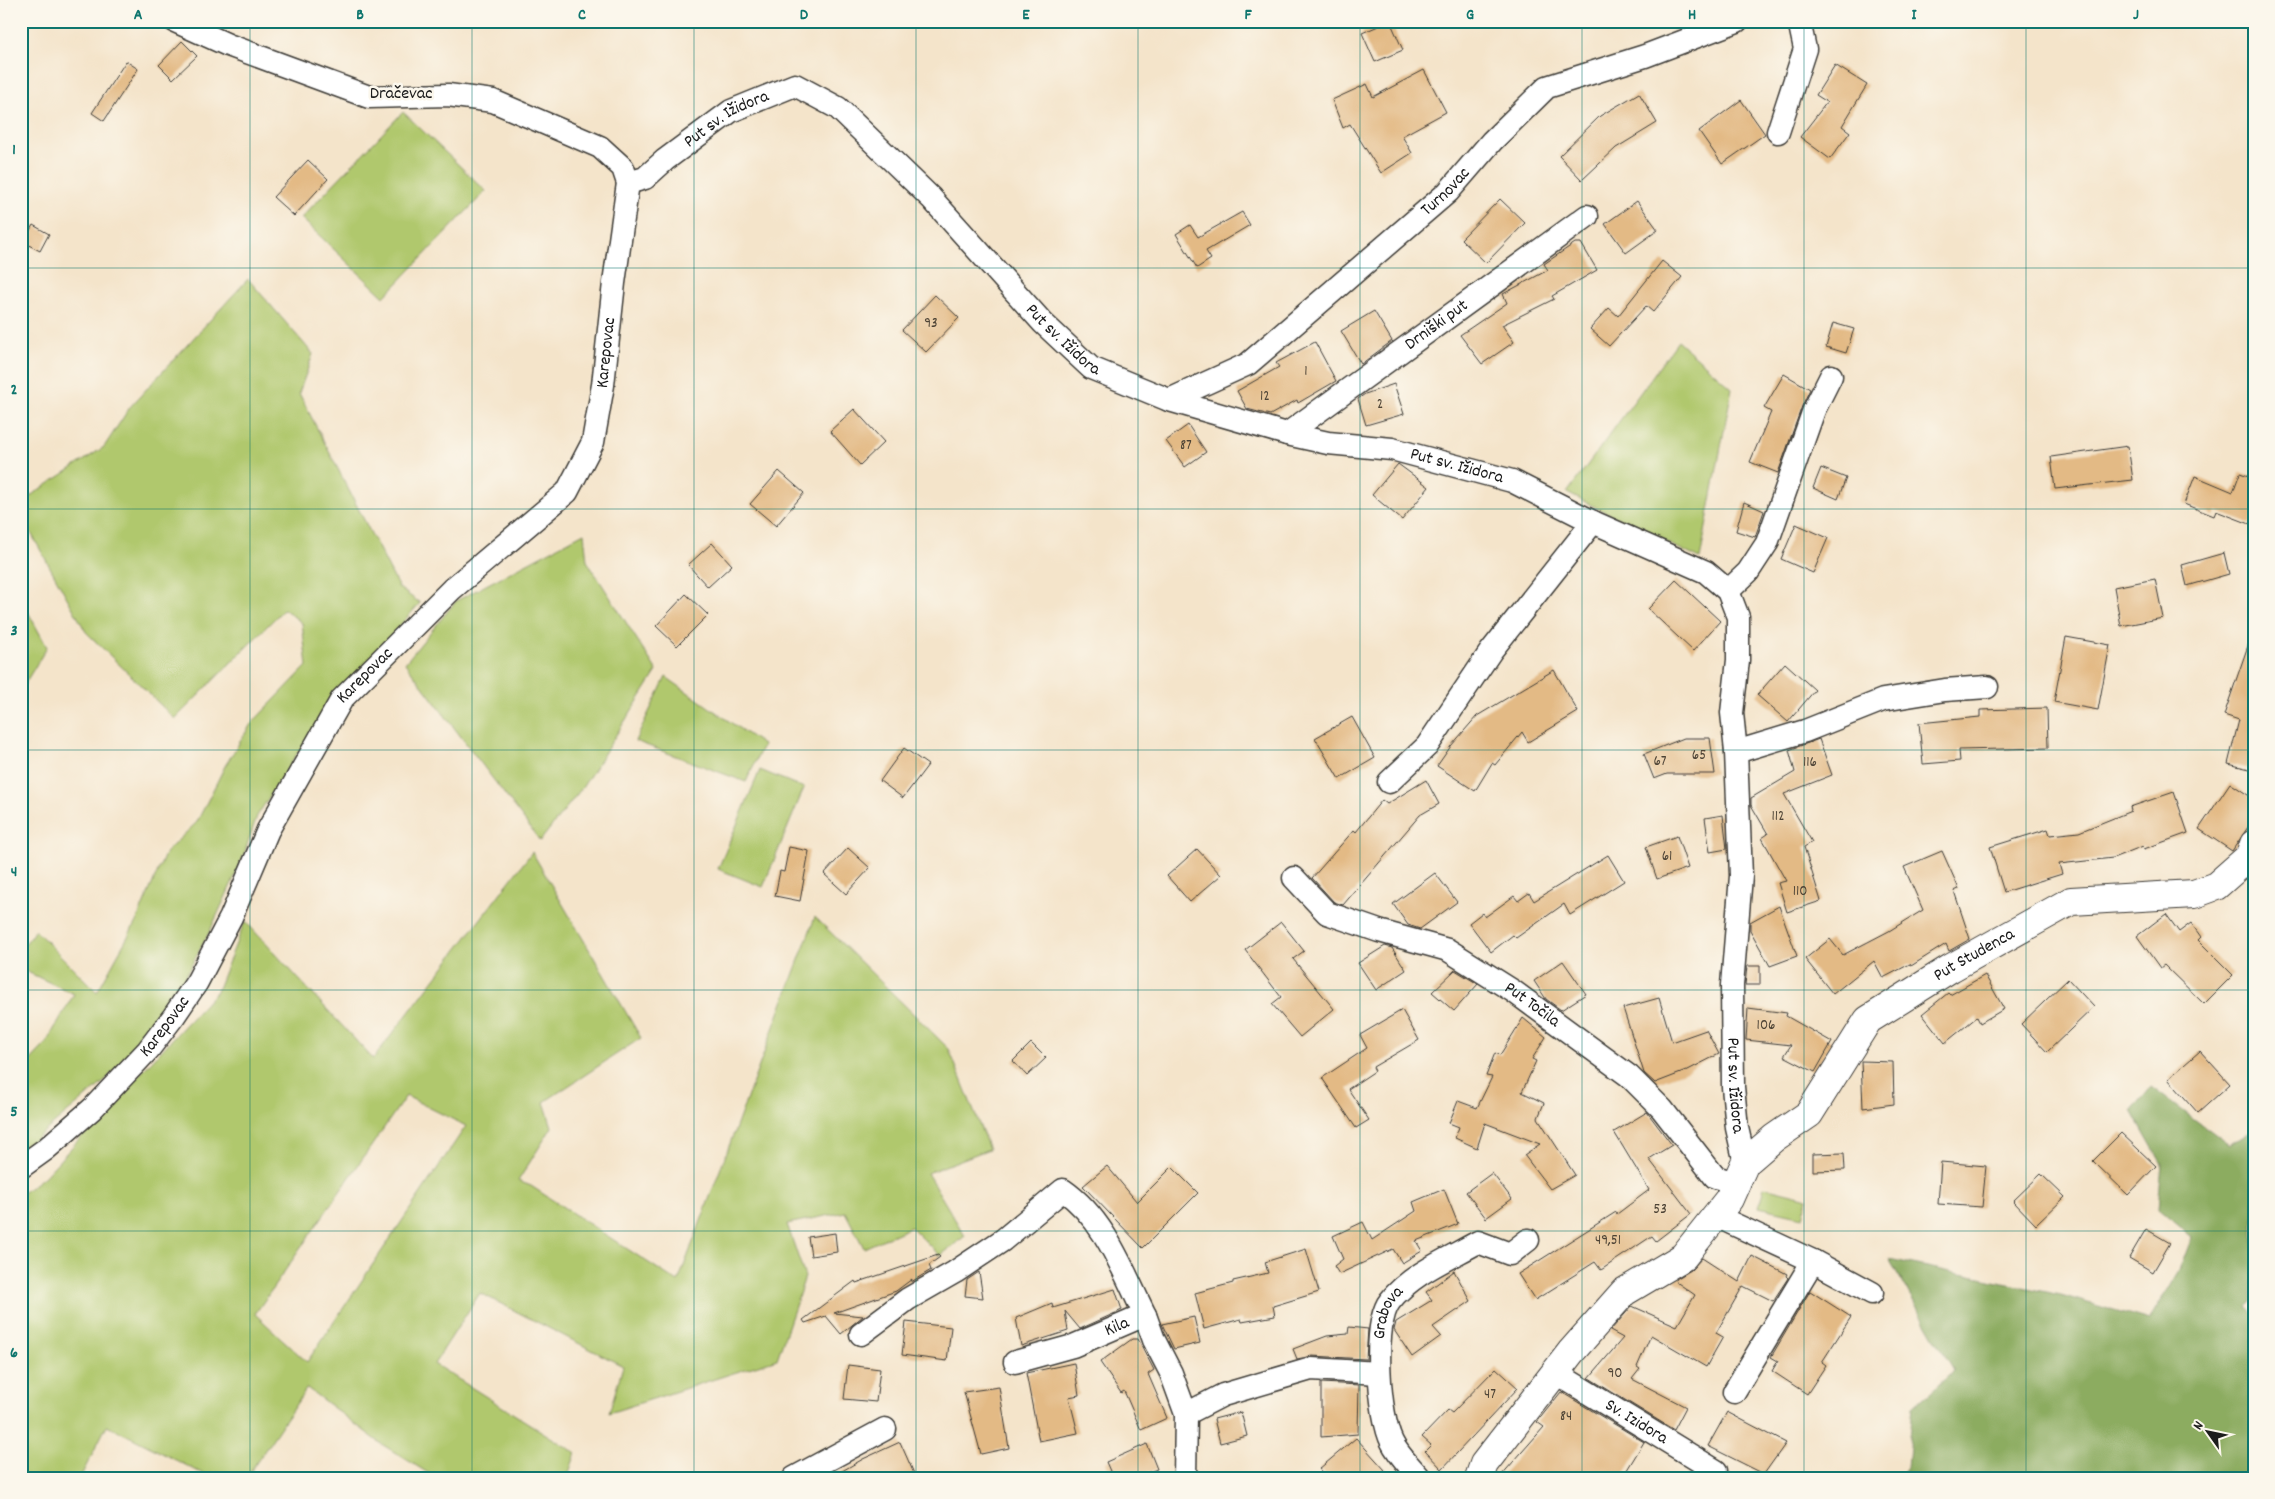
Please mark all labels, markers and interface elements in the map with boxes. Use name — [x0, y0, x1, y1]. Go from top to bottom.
text: A — [134, 4, 143, 27]
text: B — [356, 4, 364, 27]
text: C — [578, 4, 586, 27]
text: D — [800, 4, 809, 27]
text: E — [1022, 4, 1030, 27]
text: F — [1244, 4, 1252, 27]
text: G — [1466, 4, 1474, 27]
text: H — [1688, 4, 1696, 27]
text: I — [1912, 4, 1918, 27]
text: J — [2133, 4, 2139, 27]
street label: Dračevac — [370, 82, 432, 107]
street label: Put sv. Ižidora — [679, 84, 773, 154]
text: 1 — [12, 139, 16, 162]
street label: Turnovac — [1415, 162, 1476, 222]
street label: Drniški put — [1400, 293, 1474, 357]
street label: Put sv. Ižidora — [1019, 298, 1104, 383]
house number: 93 — [924, 313, 938, 335]
street label: Karepovac — [590, 316, 623, 389]
house number: 1 — [1304, 361, 1308, 383]
text: 2 — [11, 379, 18, 402]
house number: 12 — [1260, 386, 1270, 408]
house number: 2 — [1377, 394, 1383, 416]
house number: 87 — [1180, 435, 1192, 457]
street label: Put sv. Ižidora — [1407, 442, 1507, 491]
text: 3 — [10, 620, 18, 643]
street label: Karepovac — [331, 642, 399, 710]
house number: 65 — [1692, 745, 1706, 767]
house number: 67 — [1653, 751, 1667, 773]
house number: 116 — [1803, 752, 1817, 774]
house number: 112 — [1771, 806, 1785, 828]
house number: 61 — [1662, 846, 1672, 868]
text: 4 — [11, 861, 17, 884]
house number: 110 — [1793, 881, 1807, 903]
street label: Put Studenca — [1929, 922, 2020, 988]
street label: Put Točila — [1499, 976, 1565, 1034]
street label: Karepovac — [134, 991, 196, 1063]
house number: 106 — [1757, 1015, 1775, 1037]
street label: Put sv. Ižidora — [1720, 1037, 1750, 1136]
text: 5 — [10, 1101, 18, 1124]
house number: 53 — [1653, 1199, 1667, 1221]
house number: 49,51 — [1595, 1230, 1621, 1252]
street label: Grabova — [1367, 1280, 1410, 1340]
street label: Kila — [1101, 1311, 1134, 1343]
text: 6 — [10, 1342, 18, 1365]
house number: 90 — [1607, 1363, 1623, 1385]
house number: 47 — [1484, 1384, 1496, 1406]
street label: Sv. Izidora — [1600, 1393, 1673, 1451]
house number: 84 — [1560, 1406, 1572, 1428]
north arrow — [2182, 1406, 2232, 1456]
text: N — [2189, 1418, 2209, 1434]

